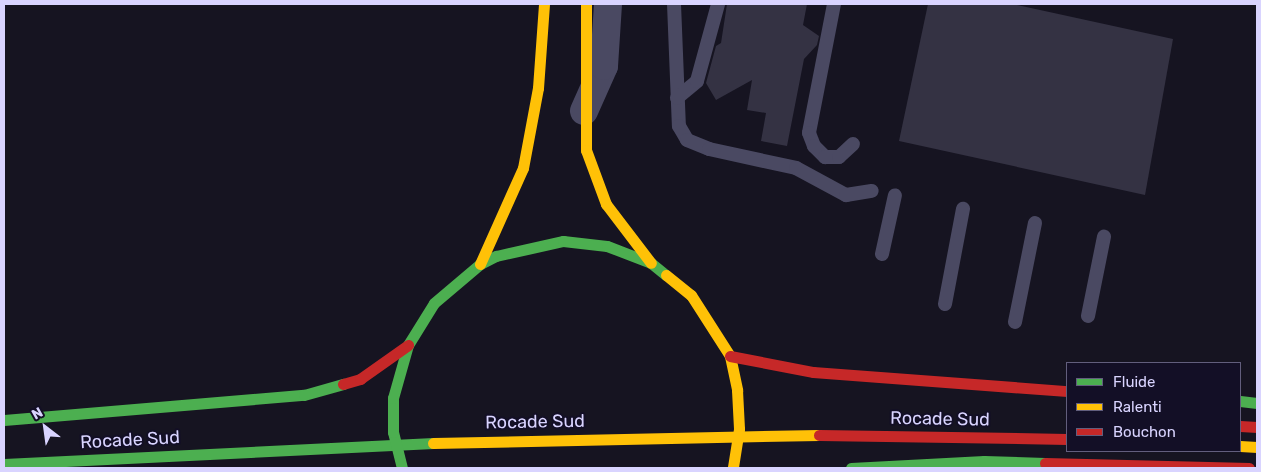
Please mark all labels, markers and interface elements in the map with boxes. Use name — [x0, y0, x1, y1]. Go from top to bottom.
legend — [1066, 362, 1241, 452]
text: Fluide — [1113, 373, 1155, 391]
text: Ralenti — [1113, 398, 1162, 416]
north arrow — [20, 402, 70, 452]
text: N — [29, 404, 46, 423]
street label: Rocade Sud — [890, 407, 990, 431]
street label: Rocade Sud — [485, 410, 585, 434]
text: Bouchon — [1113, 423, 1176, 441]
street label: Rocade Sud — [80, 427, 180, 453]

